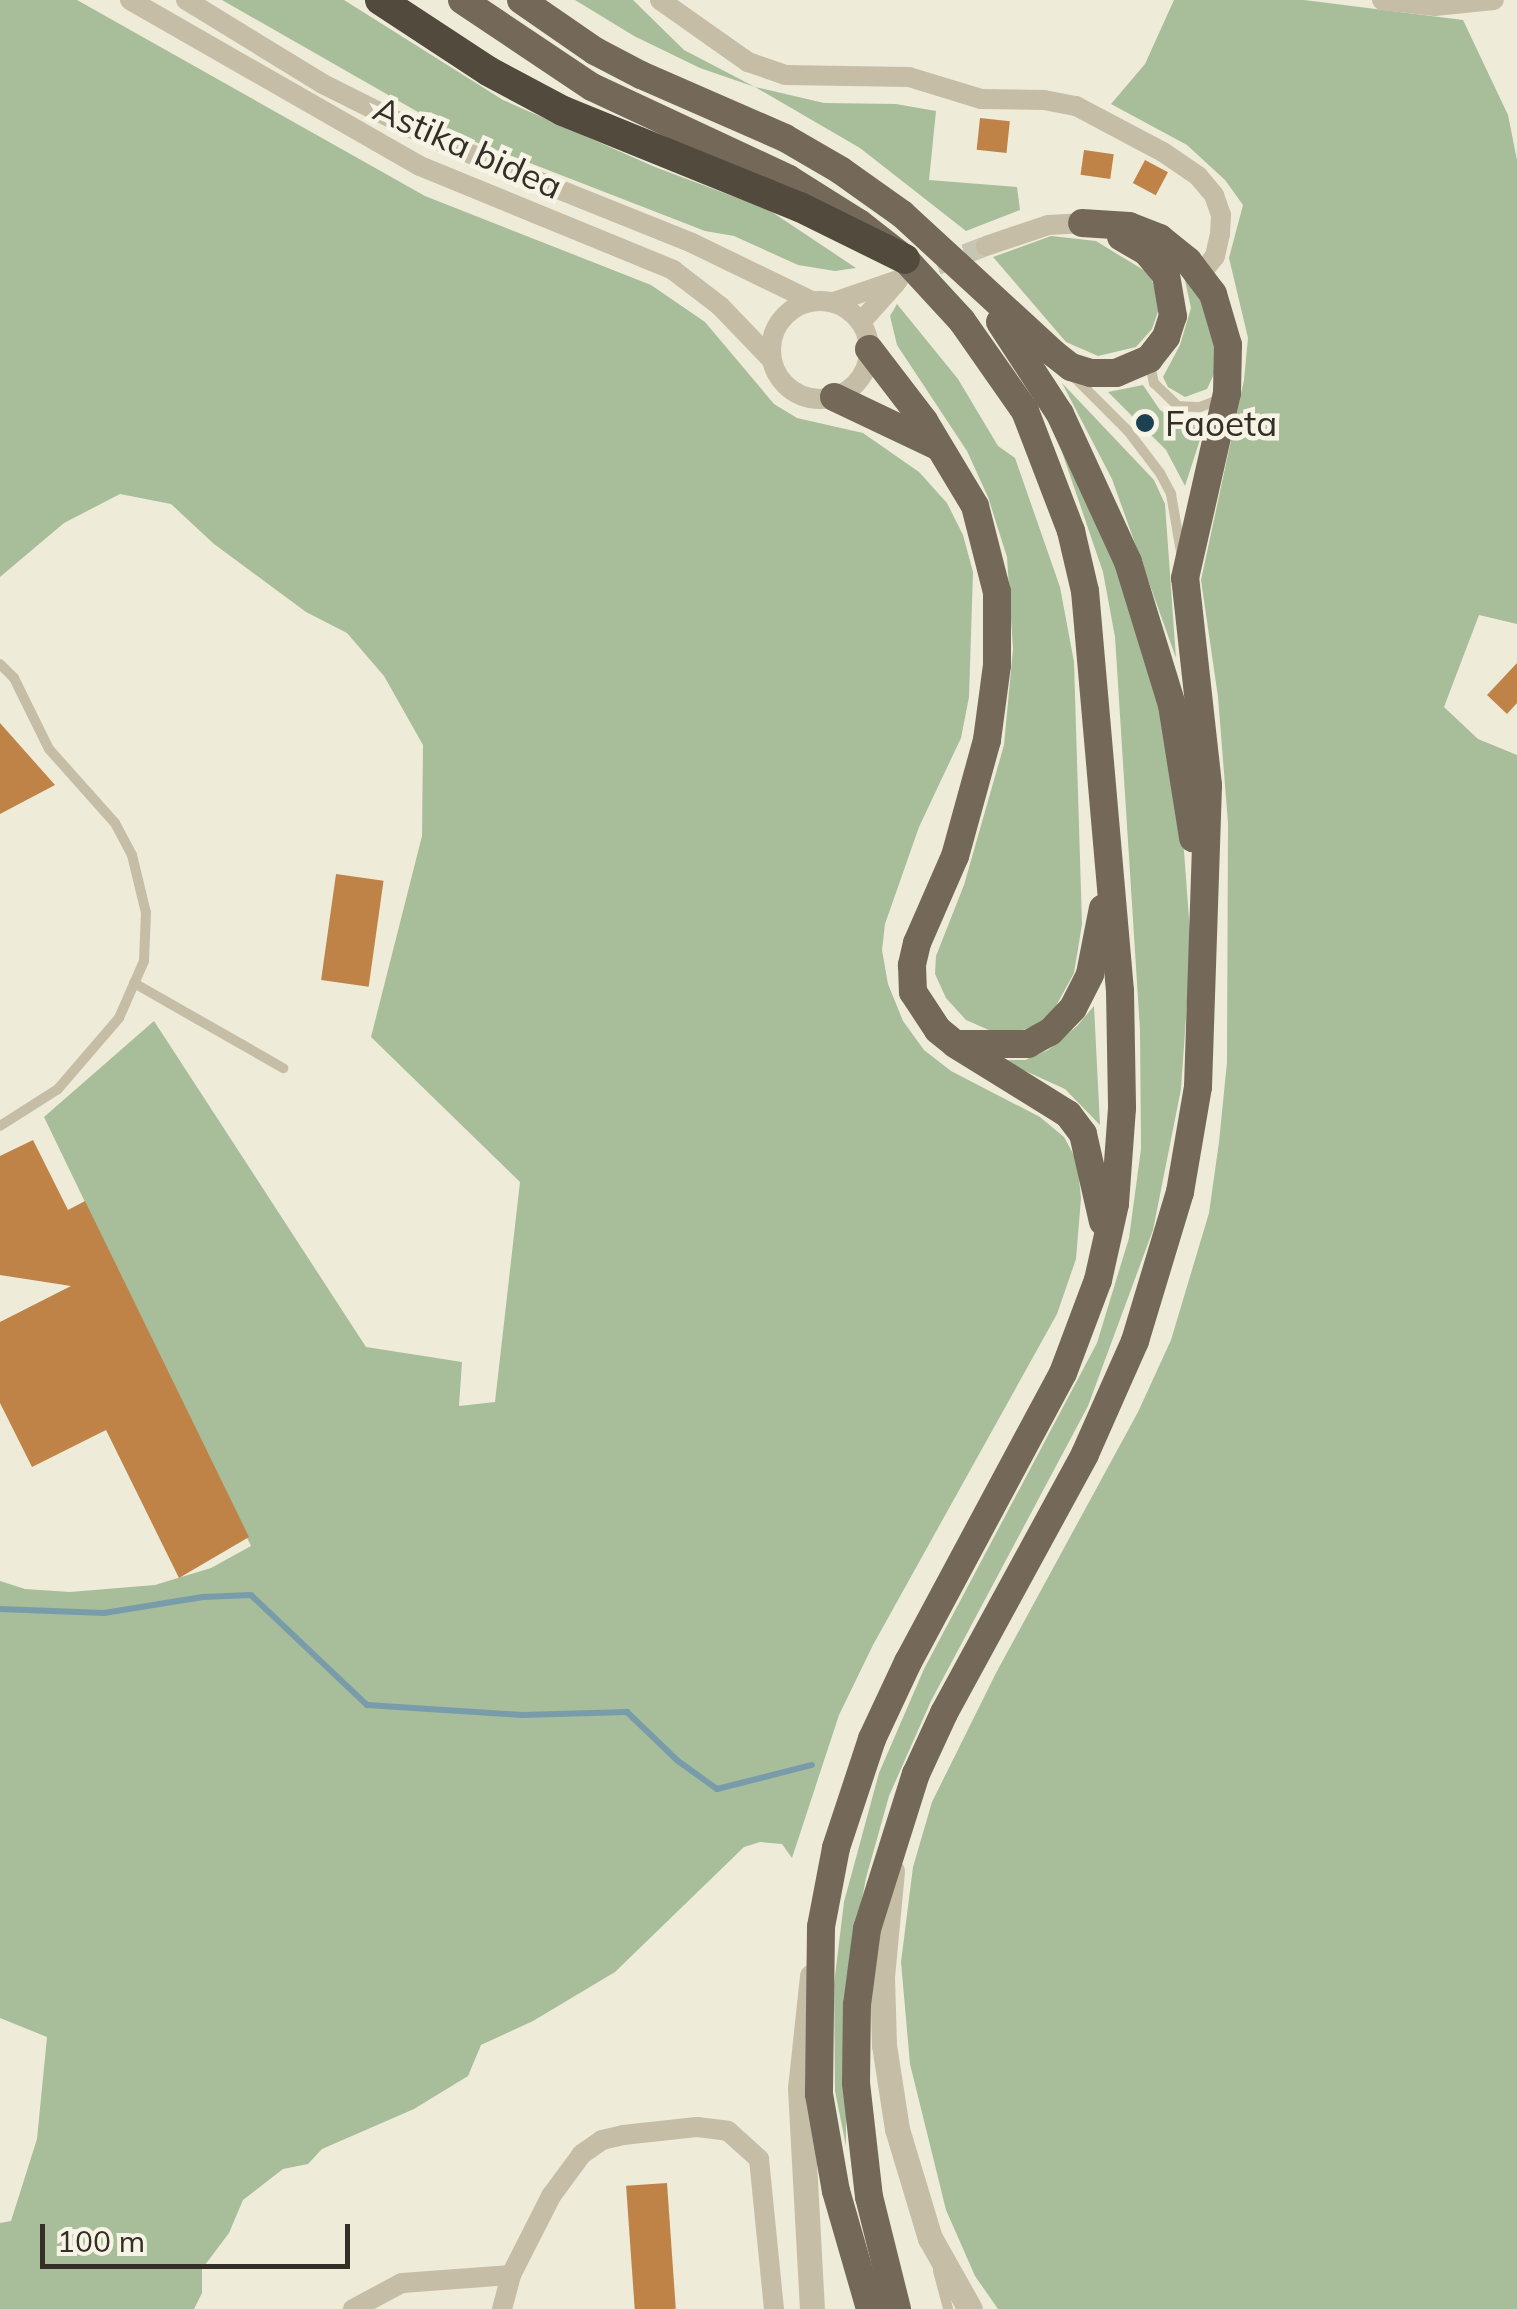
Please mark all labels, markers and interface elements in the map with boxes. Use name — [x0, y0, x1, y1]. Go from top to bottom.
street label: Astika bidea — [367, 87, 569, 207]
place label: Faoeta — [1165, 402, 1277, 444]
marker: Faoeta — [1134, 412, 1156, 434]
scale bar — [45, 2204, 355, 2266]
text: 100 m — [57, 2222, 145, 2260]

